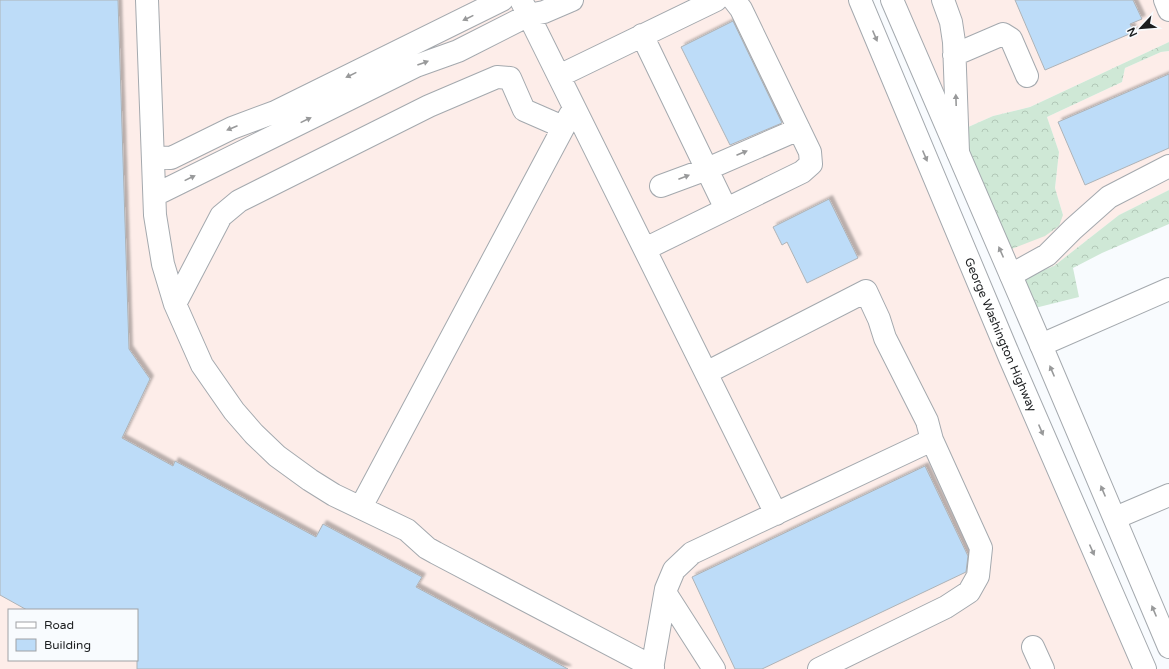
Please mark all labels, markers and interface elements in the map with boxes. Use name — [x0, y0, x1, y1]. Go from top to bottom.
north arrow — [1121, 8, 1161, 48]
one-way arrow — [462, 15, 473, 21]
text: N — [1125, 25, 1140, 39]
one-way arrow — [872, 30, 878, 42]
one-way arrow — [418, 60, 430, 66]
one-way arrow — [345, 72, 357, 78]
one-way arrow — [952, 94, 959, 106]
one-way arrow — [301, 117, 312, 123]
one-way arrow — [227, 125, 238, 131]
one-way arrow — [737, 150, 748, 156]
one-way arrow — [922, 150, 928, 161]
one-way arrow — [184, 174, 195, 181]
one-way arrow — [678, 174, 690, 180]
one-way arrow — [998, 247, 1004, 258]
street label: George Washington Highway — [962, 256, 1040, 414]
one-way arrow — [1049, 365, 1055, 377]
one-way arrow — [1039, 425, 1045, 437]
one-way arrow — [1100, 485, 1106, 497]
one-way arrow — [1090, 544, 1096, 556]
one-way arrow — [1151, 605, 1157, 616]
legend — [8, 609, 138, 661]
text: Road — [44, 618, 74, 632]
text: Building — [44, 638, 91, 652]

